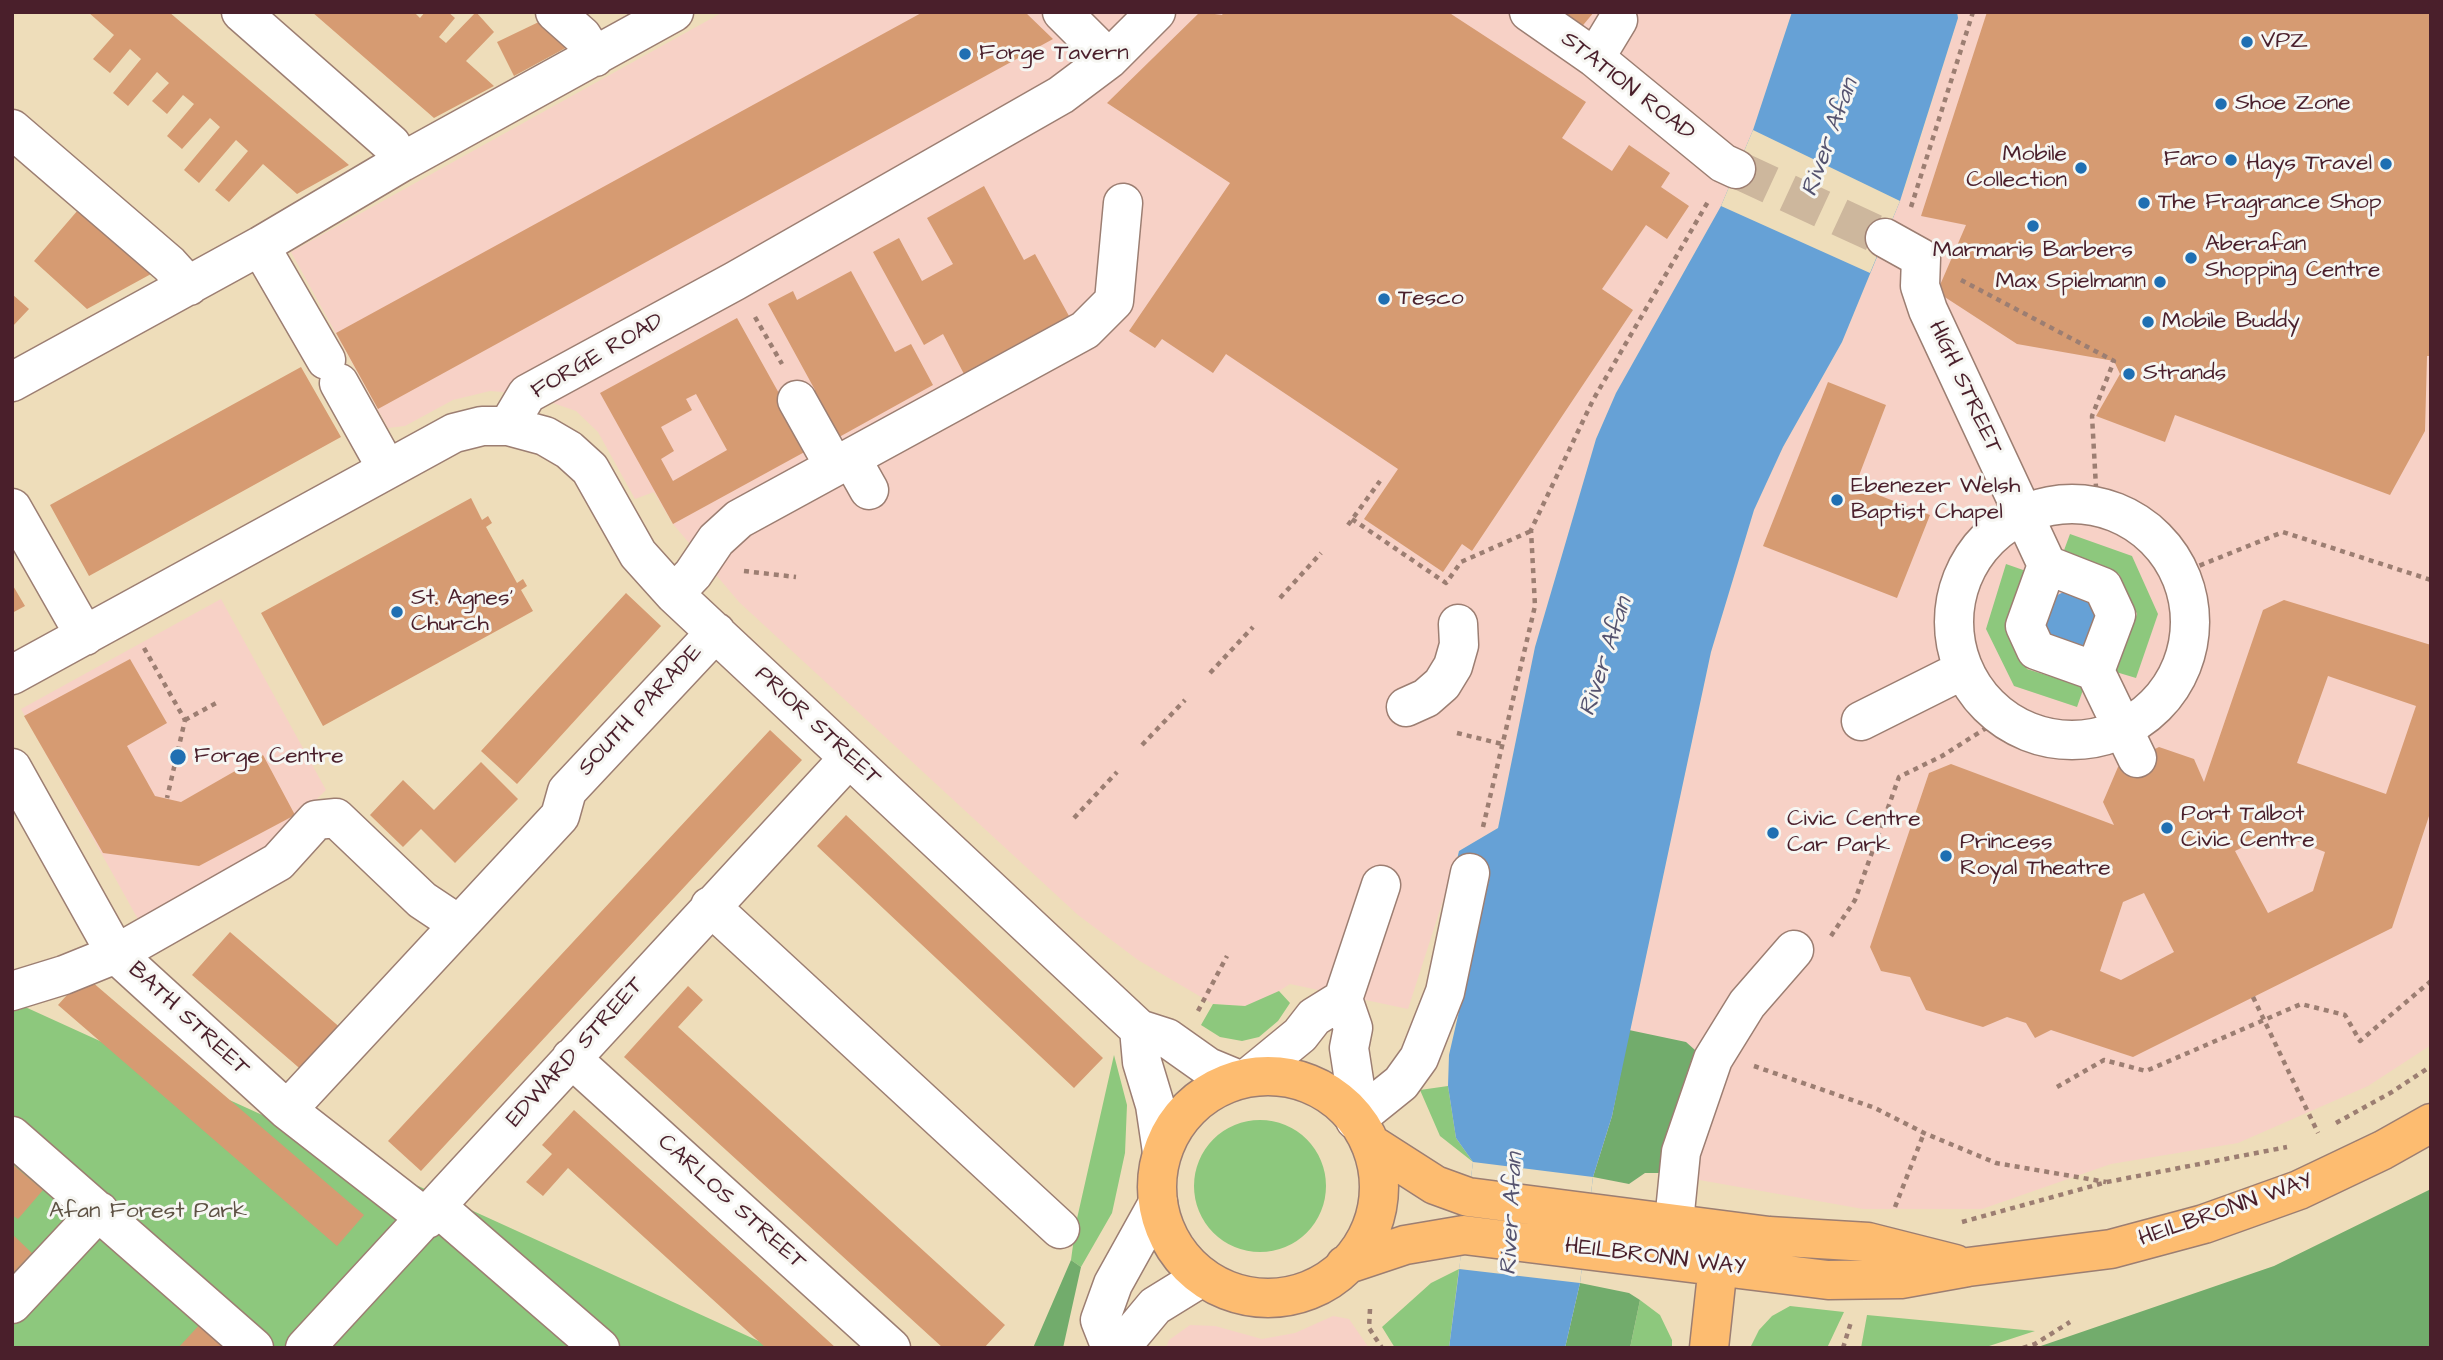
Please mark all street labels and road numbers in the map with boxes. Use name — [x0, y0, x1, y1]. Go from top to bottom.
street label: STATION ROAD — [1555, 26, 1699, 148]
street label: FORGE ROAD — [527, 308, 669, 406]
street label: HIGH STREET — [1921, 317, 2007, 459]
street label: SOUTH PARADE — [573, 640, 709, 782]
street label: PRIOR STREET — [748, 661, 886, 793]
street label: BATH STREET — [122, 957, 254, 1083]
street label: EDWARD STREET — [501, 972, 651, 1134]
street label: CARLOS STREET — [651, 1129, 811, 1277]
street label: HEILBRONN WAY — [2136, 1168, 2316, 1254]
street label: HEILBRONN WAY — [1563, 1233, 1747, 1283]

